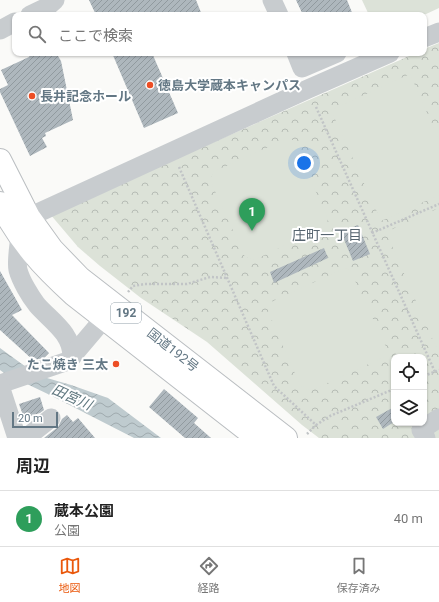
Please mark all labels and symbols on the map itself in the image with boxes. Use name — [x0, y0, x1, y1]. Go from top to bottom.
place label: 徳島大学蔵本キャンパス — [158, 78, 301, 93]
marker: 徳島大学蔵本キャンパス — [145, 80, 155, 90]
place label: 長井記念ホール — [40, 89, 131, 104]
marker: 長井記念ホール — [27, 91, 37, 101]
your location — [294, 153, 314, 173]
pin: 1 — [239, 198, 265, 231]
district label: 庄町一丁目 — [292, 227, 362, 243]
road number: 192 — [111, 303, 141, 323]
street label: 国道192号 — [144, 325, 202, 375]
place label: たこ焼き 三太 — [27, 357, 108, 372]
marker: たこ焼き 三太 — [111, 359, 121, 369]
water label: 田宮川 — [50, 381, 96, 414]
scale bar — [12, 410, 58, 429]

